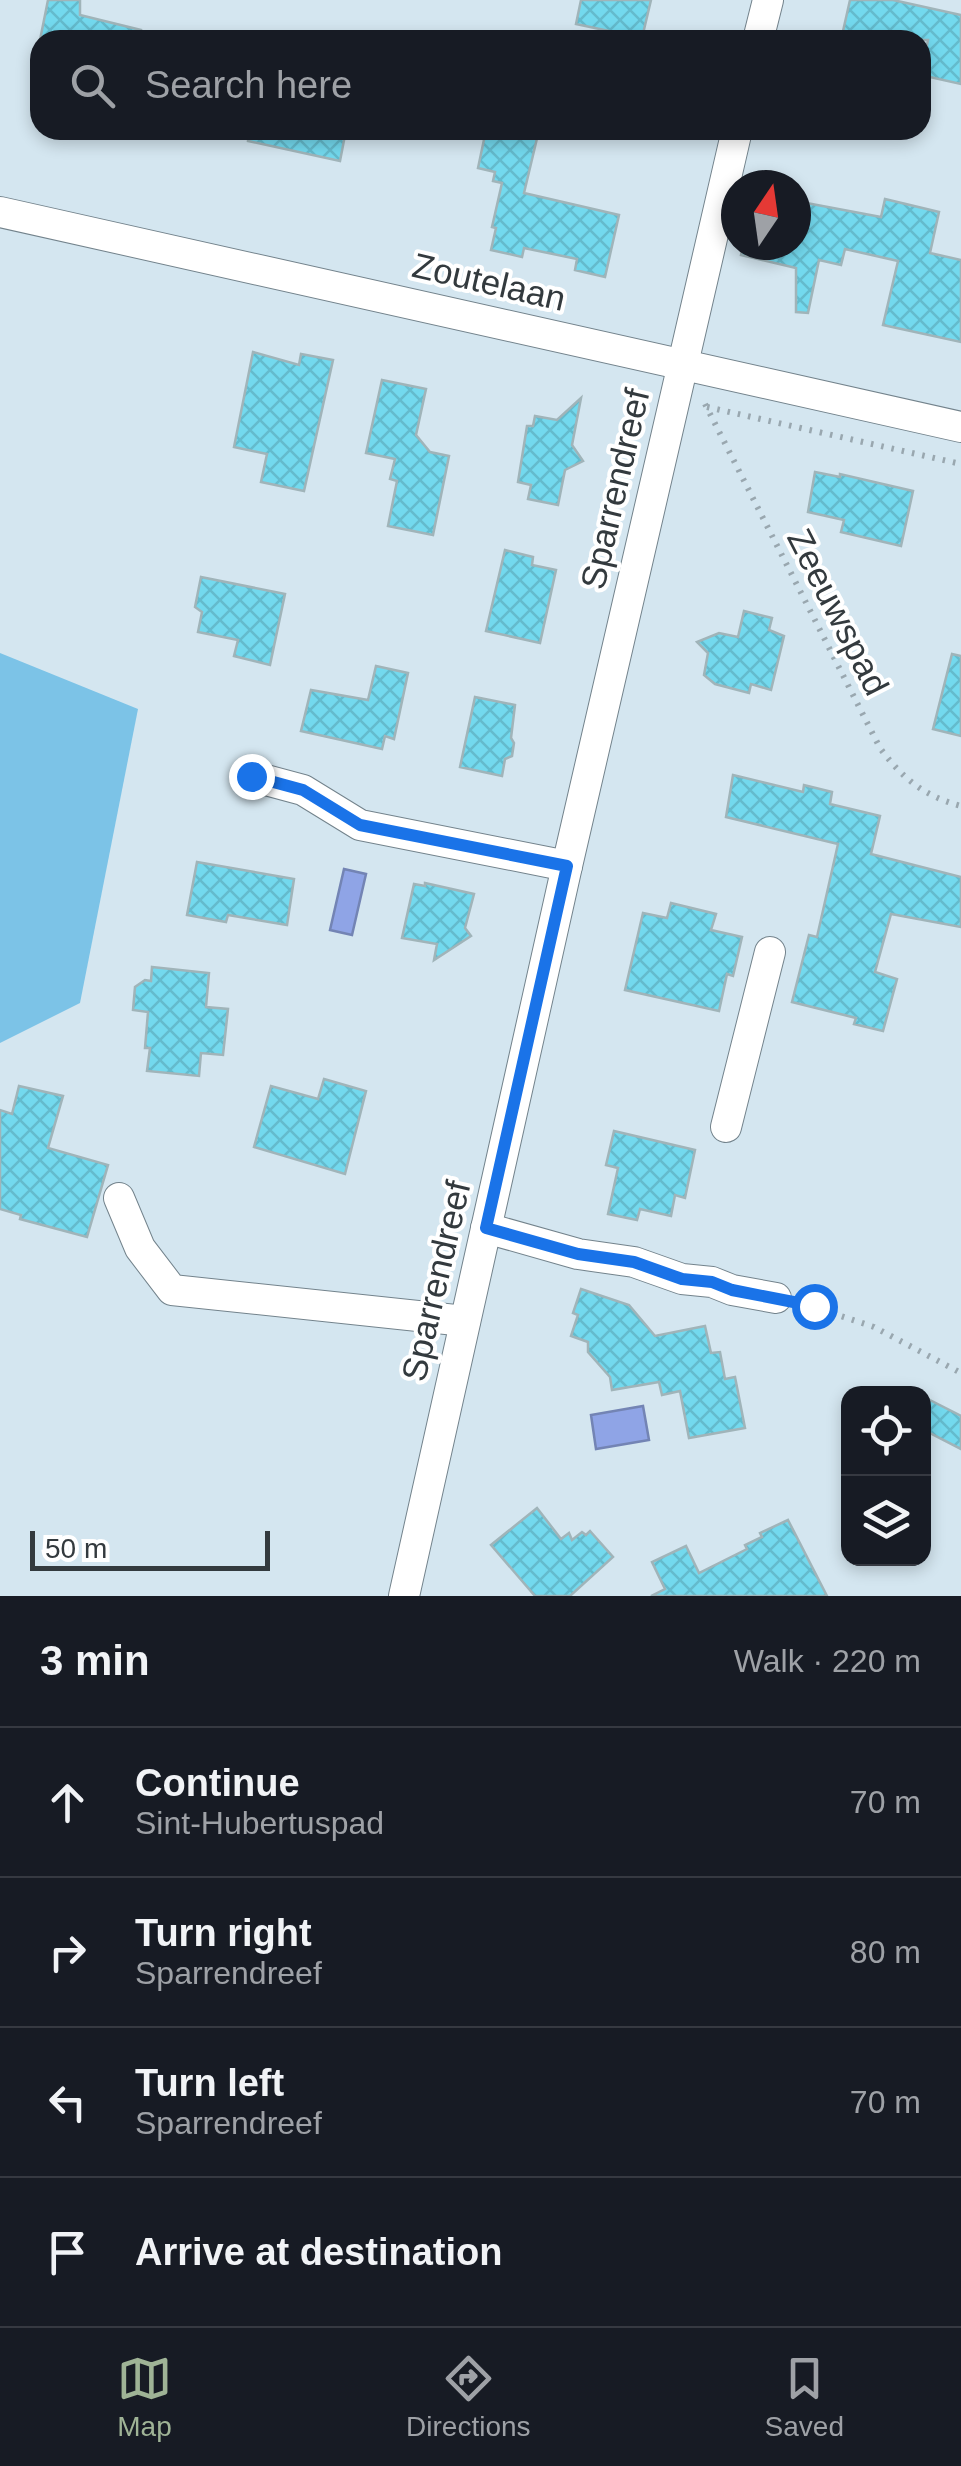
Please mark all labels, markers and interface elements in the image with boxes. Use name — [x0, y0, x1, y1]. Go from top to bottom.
search box — [30, 30, 931, 140]
icon: search — [65, 58, 120, 113]
text: Search here — [145, 64, 352, 106]
north arrow — [721, 170, 811, 260]
street label: Zoutelaan — [409, 245, 569, 318]
street label: Sparrendreef — [573, 385, 657, 593]
street label: Zeeuwspad — [780, 522, 897, 701]
route end — [229, 754, 275, 800]
street label: Sparrendreef — [394, 1177, 478, 1385]
route start — [792, 1284, 838, 1330]
map controls — [841, 1386, 931, 1566]
button: locate — [841, 1386, 931, 1476]
button: layers — [841, 1476, 931, 1566]
scale bar — [30, 1526, 270, 1570]
text: 50 m — [45, 1533, 107, 1564]
text: 3 min — [40, 1637, 150, 1684]
text: Walk · 220 m — [734, 1643, 921, 1679]
text: Continue — [135, 1762, 300, 1804]
icon: ahead — [40, 1775, 95, 1830]
text: 70 m — [850, 1784, 921, 1820]
text: Sint-Hubertuspad — [135, 1805, 384, 1841]
text: Turn right — [135, 1912, 312, 1954]
icon: right — [40, 1925, 95, 1980]
text: 80 m — [850, 1934, 921, 1970]
text: Sparrendreef — [135, 1955, 322, 1991]
text: Turn left — [135, 2062, 284, 2104]
icon: left — [40, 2075, 95, 2130]
text: 70 m — [850, 2084, 921, 2120]
text: Sparrendreef — [135, 2105, 322, 2141]
icon: arrive — [40, 2225, 95, 2280]
text: Arrive at destination — [135, 2231, 502, 2273]
tab: Map — [117, 2351, 172, 2443]
tab: Directions — [406, 2351, 531, 2443]
tab: Saved — [765, 2351, 844, 2443]

